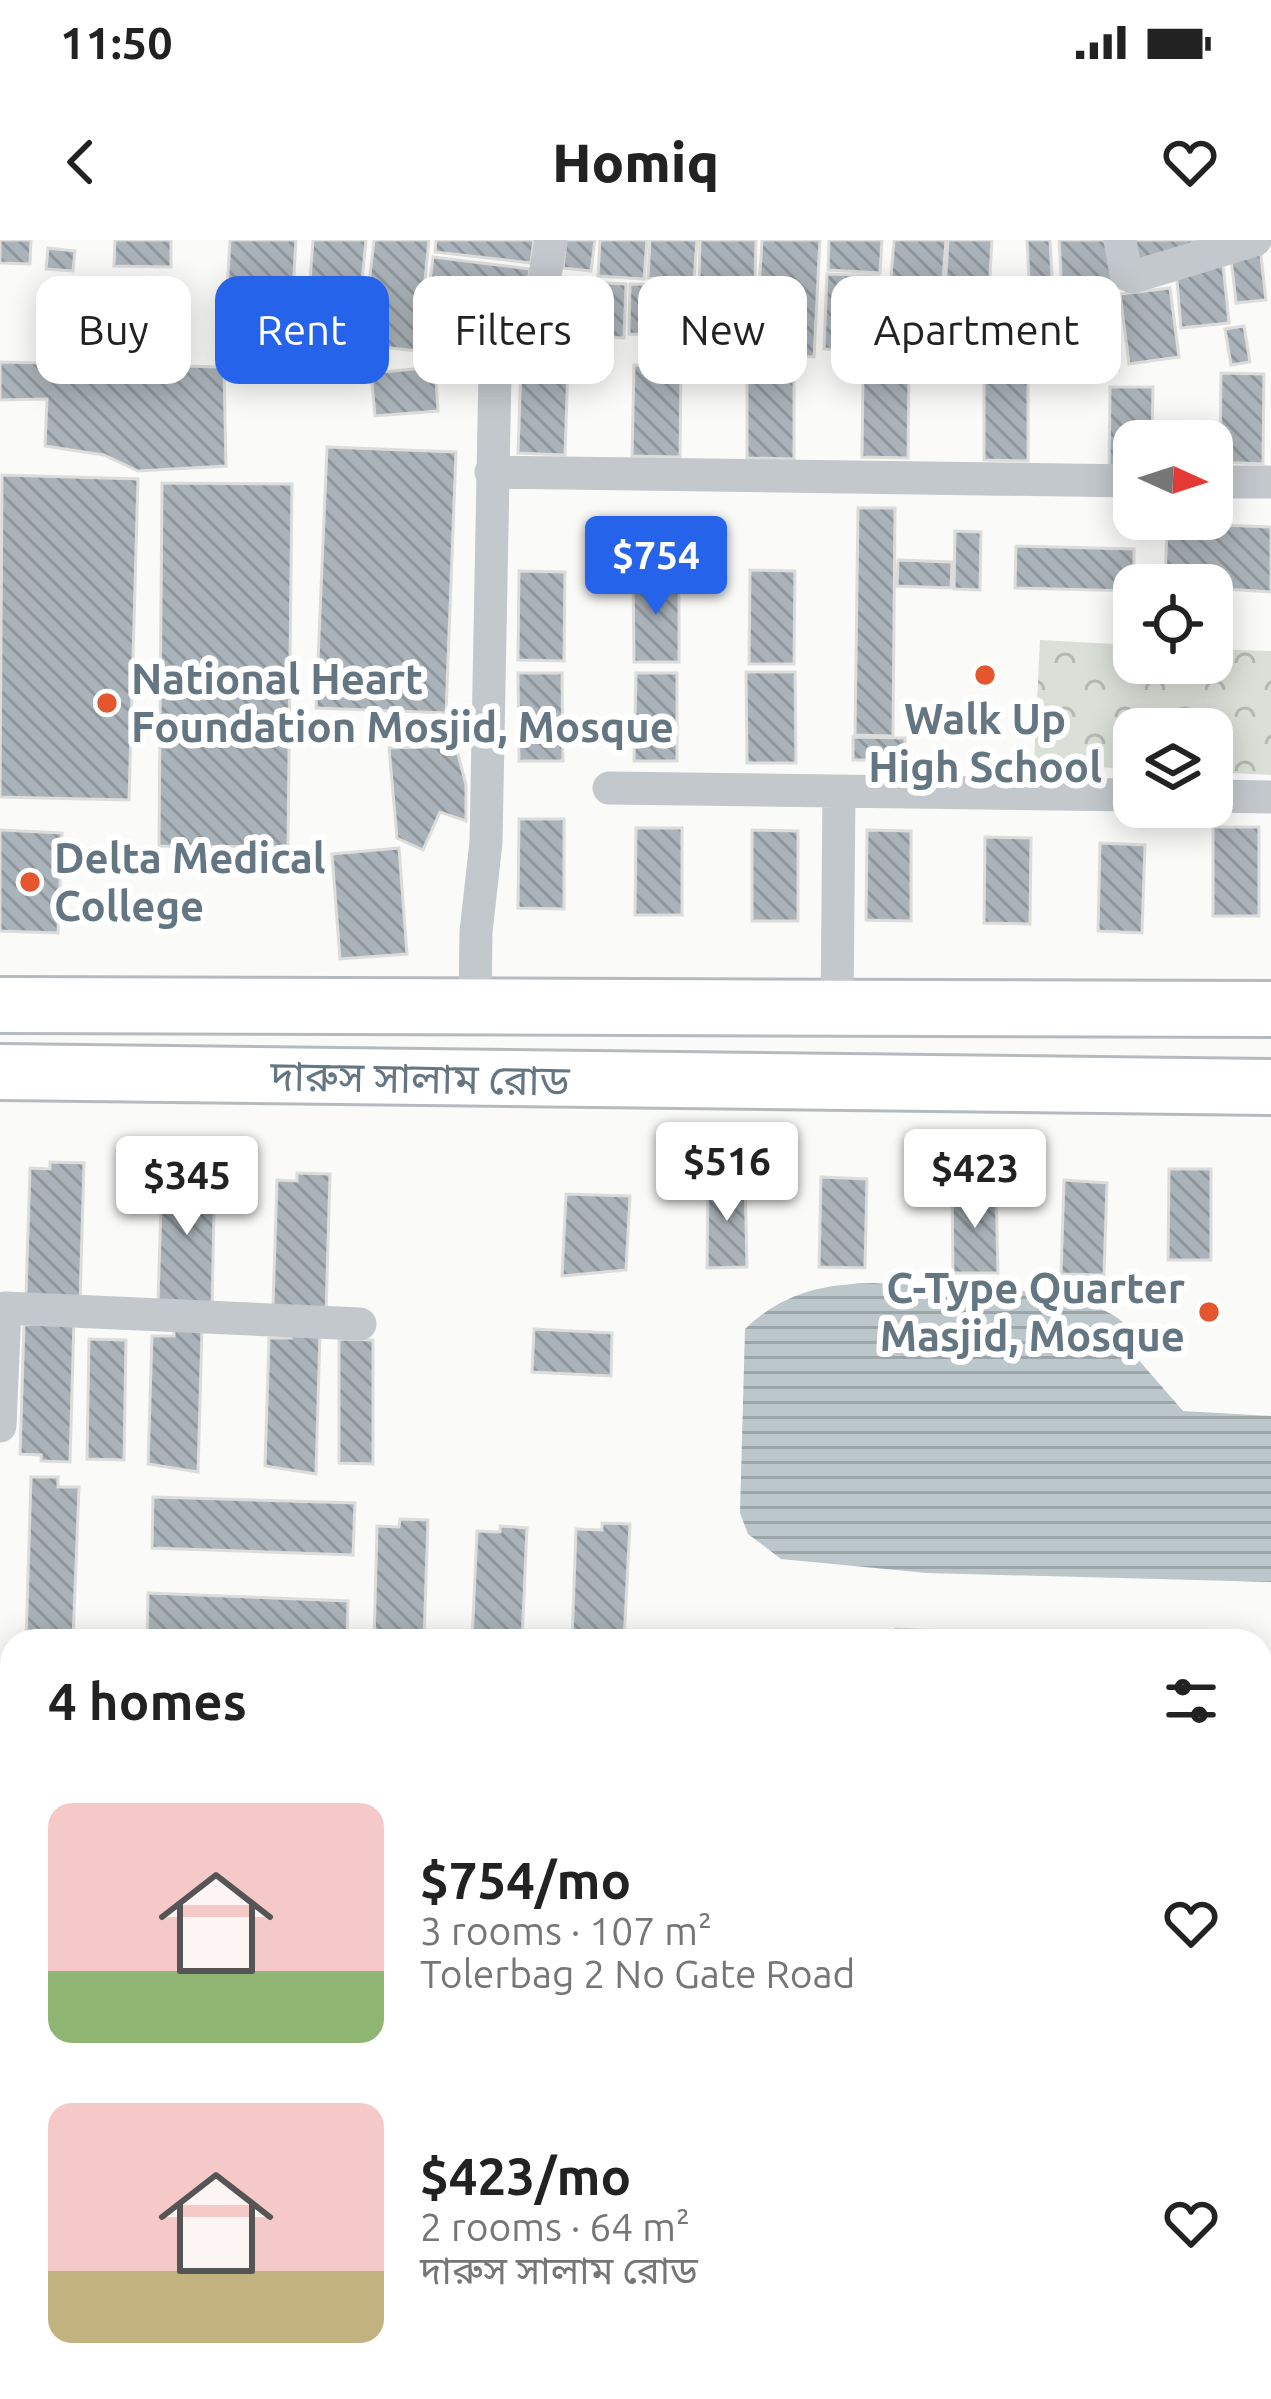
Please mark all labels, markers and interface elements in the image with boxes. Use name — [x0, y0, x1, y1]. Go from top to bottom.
text: 11:50 — [60, 17, 173, 68]
icon: back — [48, 129, 114, 195]
icon: heart — [1157, 129, 1223, 195]
text: Homiq — [552, 132, 719, 192]
chip: Buy — [36, 276, 191, 384]
chip: Rent — [215, 276, 389, 384]
chip: Filters — [413, 276, 614, 384]
chip: New — [638, 276, 807, 384]
chip: Apartment — [831, 276, 1121, 384]
north arrow — [1113, 420, 1233, 540]
map controls — [1113, 420, 1233, 828]
pin: $754 — [585, 516, 727, 618]
text: $754 — [612, 533, 700, 576]
button: locate — [1113, 564, 1233, 684]
place label: National Heart Foundation Mosjid, Mosque — [131, 655, 674, 750]
marker: Walk Up High School — [972, 662, 998, 688]
marker: National Heart Foundation Mosjid, Mosque — [94, 690, 120, 716]
place label: Walk Up High School — [868, 695, 1102, 790]
button: layers — [1113, 708, 1233, 828]
place label: Delta Medical College — [54, 834, 326, 929]
marker: Delta Medical College — [17, 869, 43, 895]
street label: দারুস সালাম রোড — [269, 1051, 571, 1104]
pin: $516 — [656, 1122, 798, 1224]
pin: $423 — [904, 1129, 1046, 1231]
pin: $345 — [116, 1136, 258, 1238]
text: $516 — [683, 1139, 771, 1182]
text: $423 — [931, 1146, 1019, 1189]
text: $345 — [143, 1153, 231, 1196]
place label: C-Type Quarter Masjid, Mosque — [880, 1264, 1185, 1359]
marker: C-Type Quarter Masjid, Mosque — [1196, 1299, 1222, 1325]
icon: filters — [1158, 1668, 1224, 1734]
text: 4 homes — [48, 1672, 247, 1730]
icon: home — [144, 1851, 288, 1995]
text: $754/mo — [420, 1851, 631, 1909]
icon: heart — [1158, 1890, 1224, 1956]
text: 3 rooms · 107 m² — [420, 1909, 712, 1952]
text: Tolerbag 2 No Gate Road — [420, 1952, 855, 1995]
text: $423/mo — [420, 2147, 631, 2205]
icon: home — [144, 2151, 288, 2295]
icon: heart — [1158, 2190, 1224, 2256]
text: 2 rooms · 64 m² — [420, 2205, 690, 2248]
text: দারুস সালাম রোড — [420, 2248, 698, 2291]

